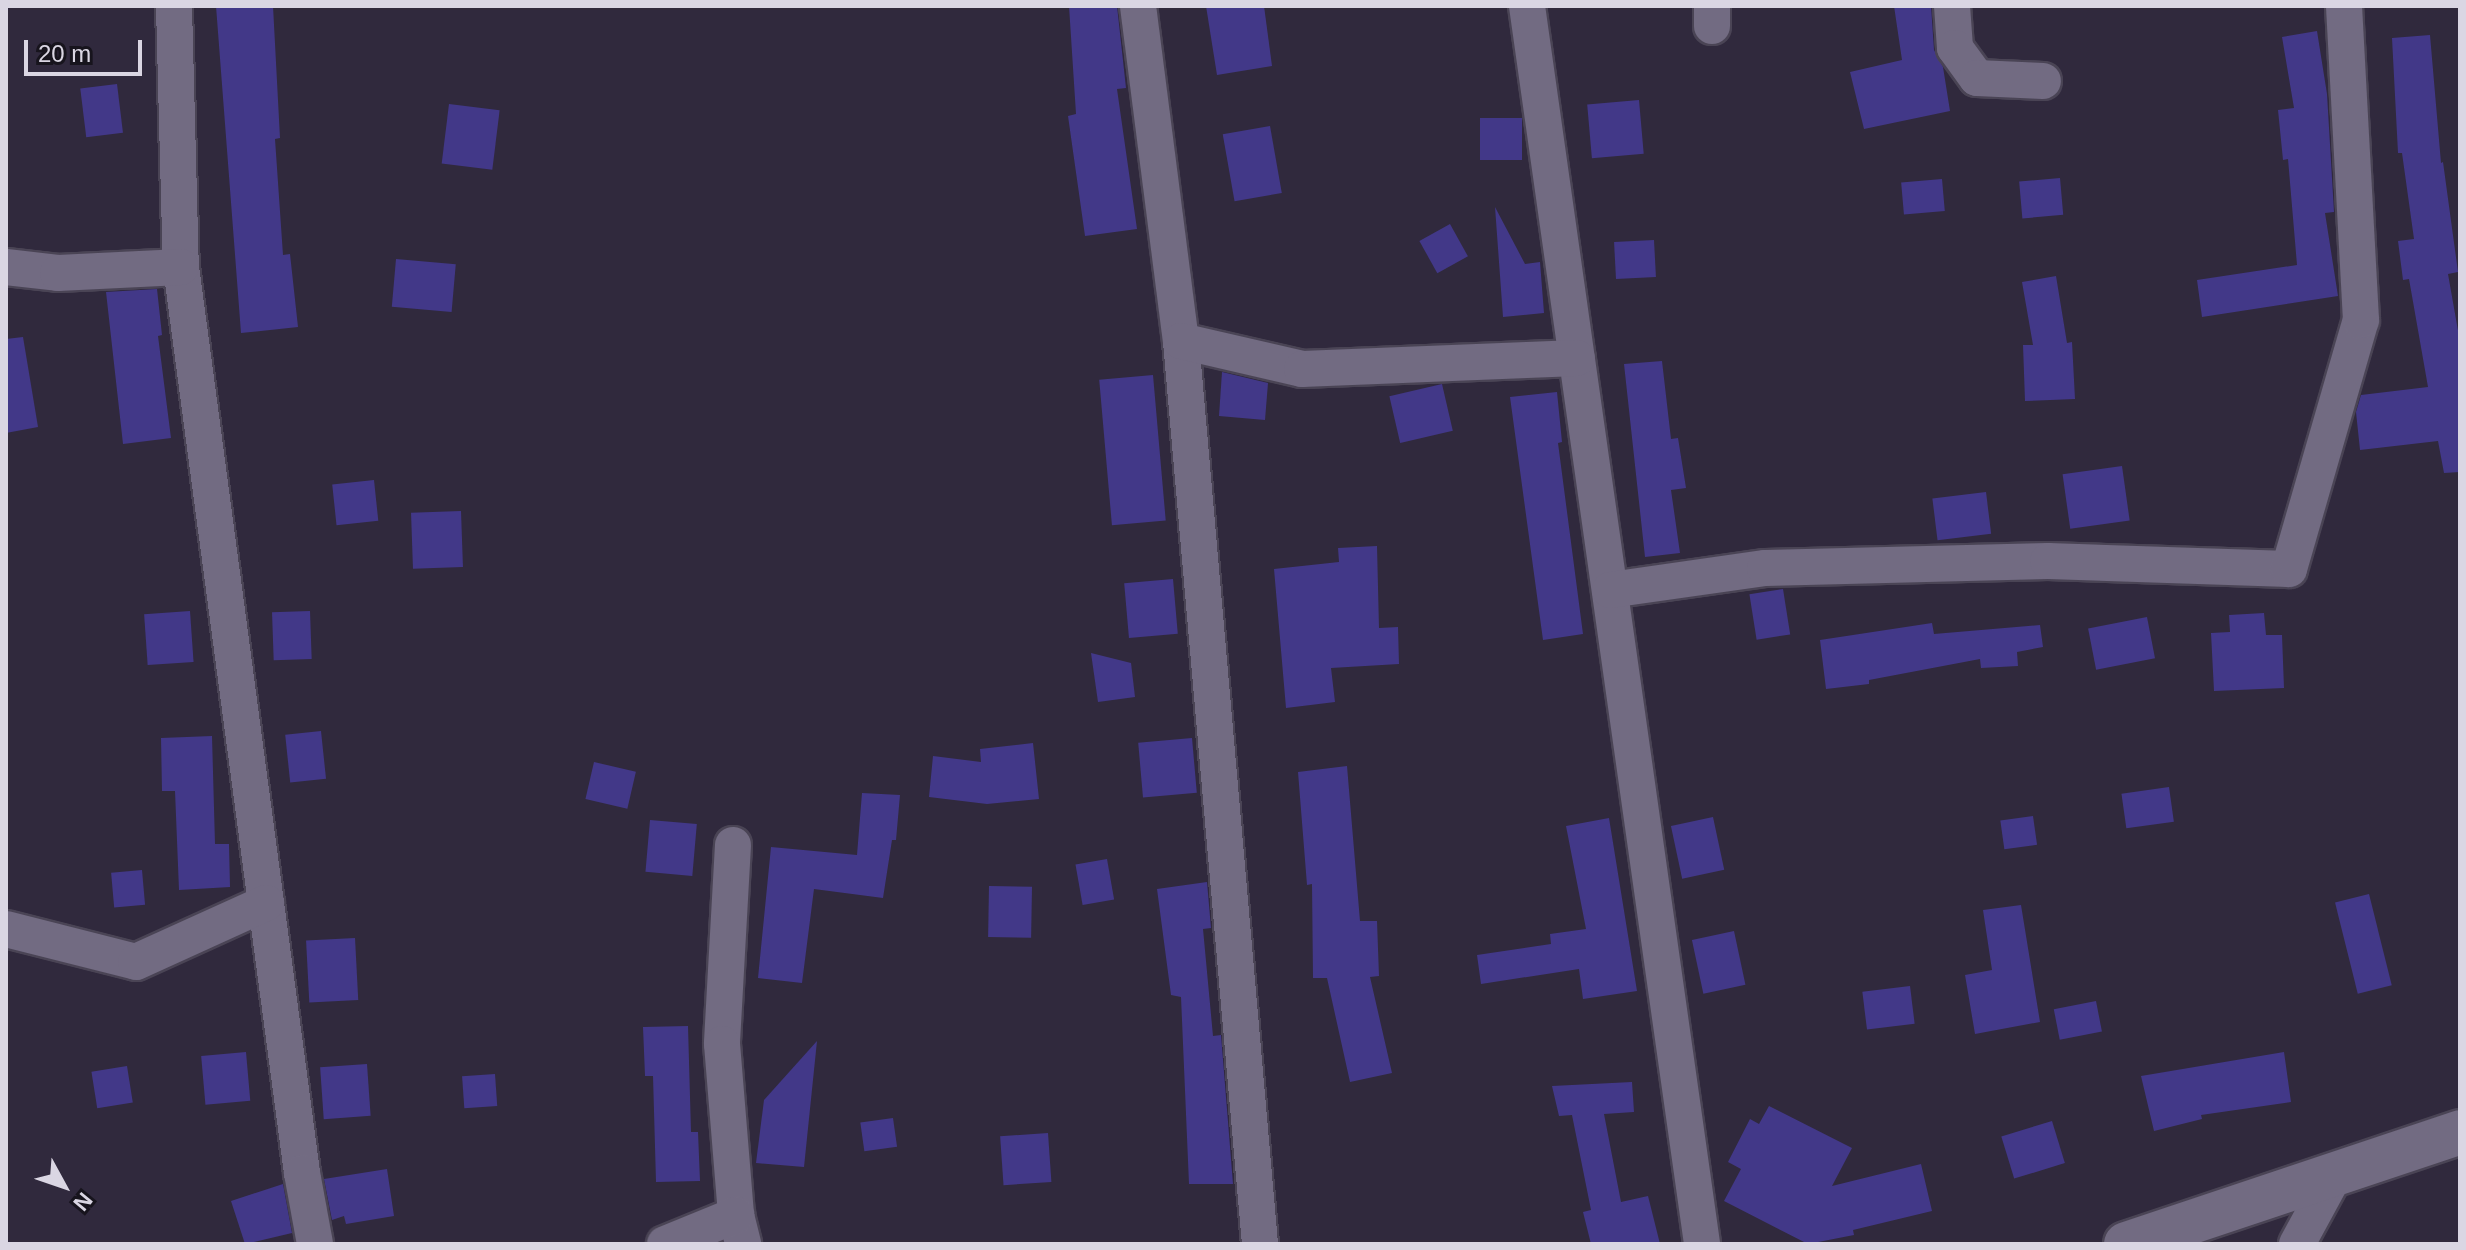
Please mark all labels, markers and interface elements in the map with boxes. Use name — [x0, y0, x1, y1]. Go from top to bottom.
scale bar — [28, 24, 146, 74]
text: 20 m — [38, 40, 91, 67]
north arrow — [24, 1146, 104, 1226]
text: N — [68, 1188, 97, 1216]

